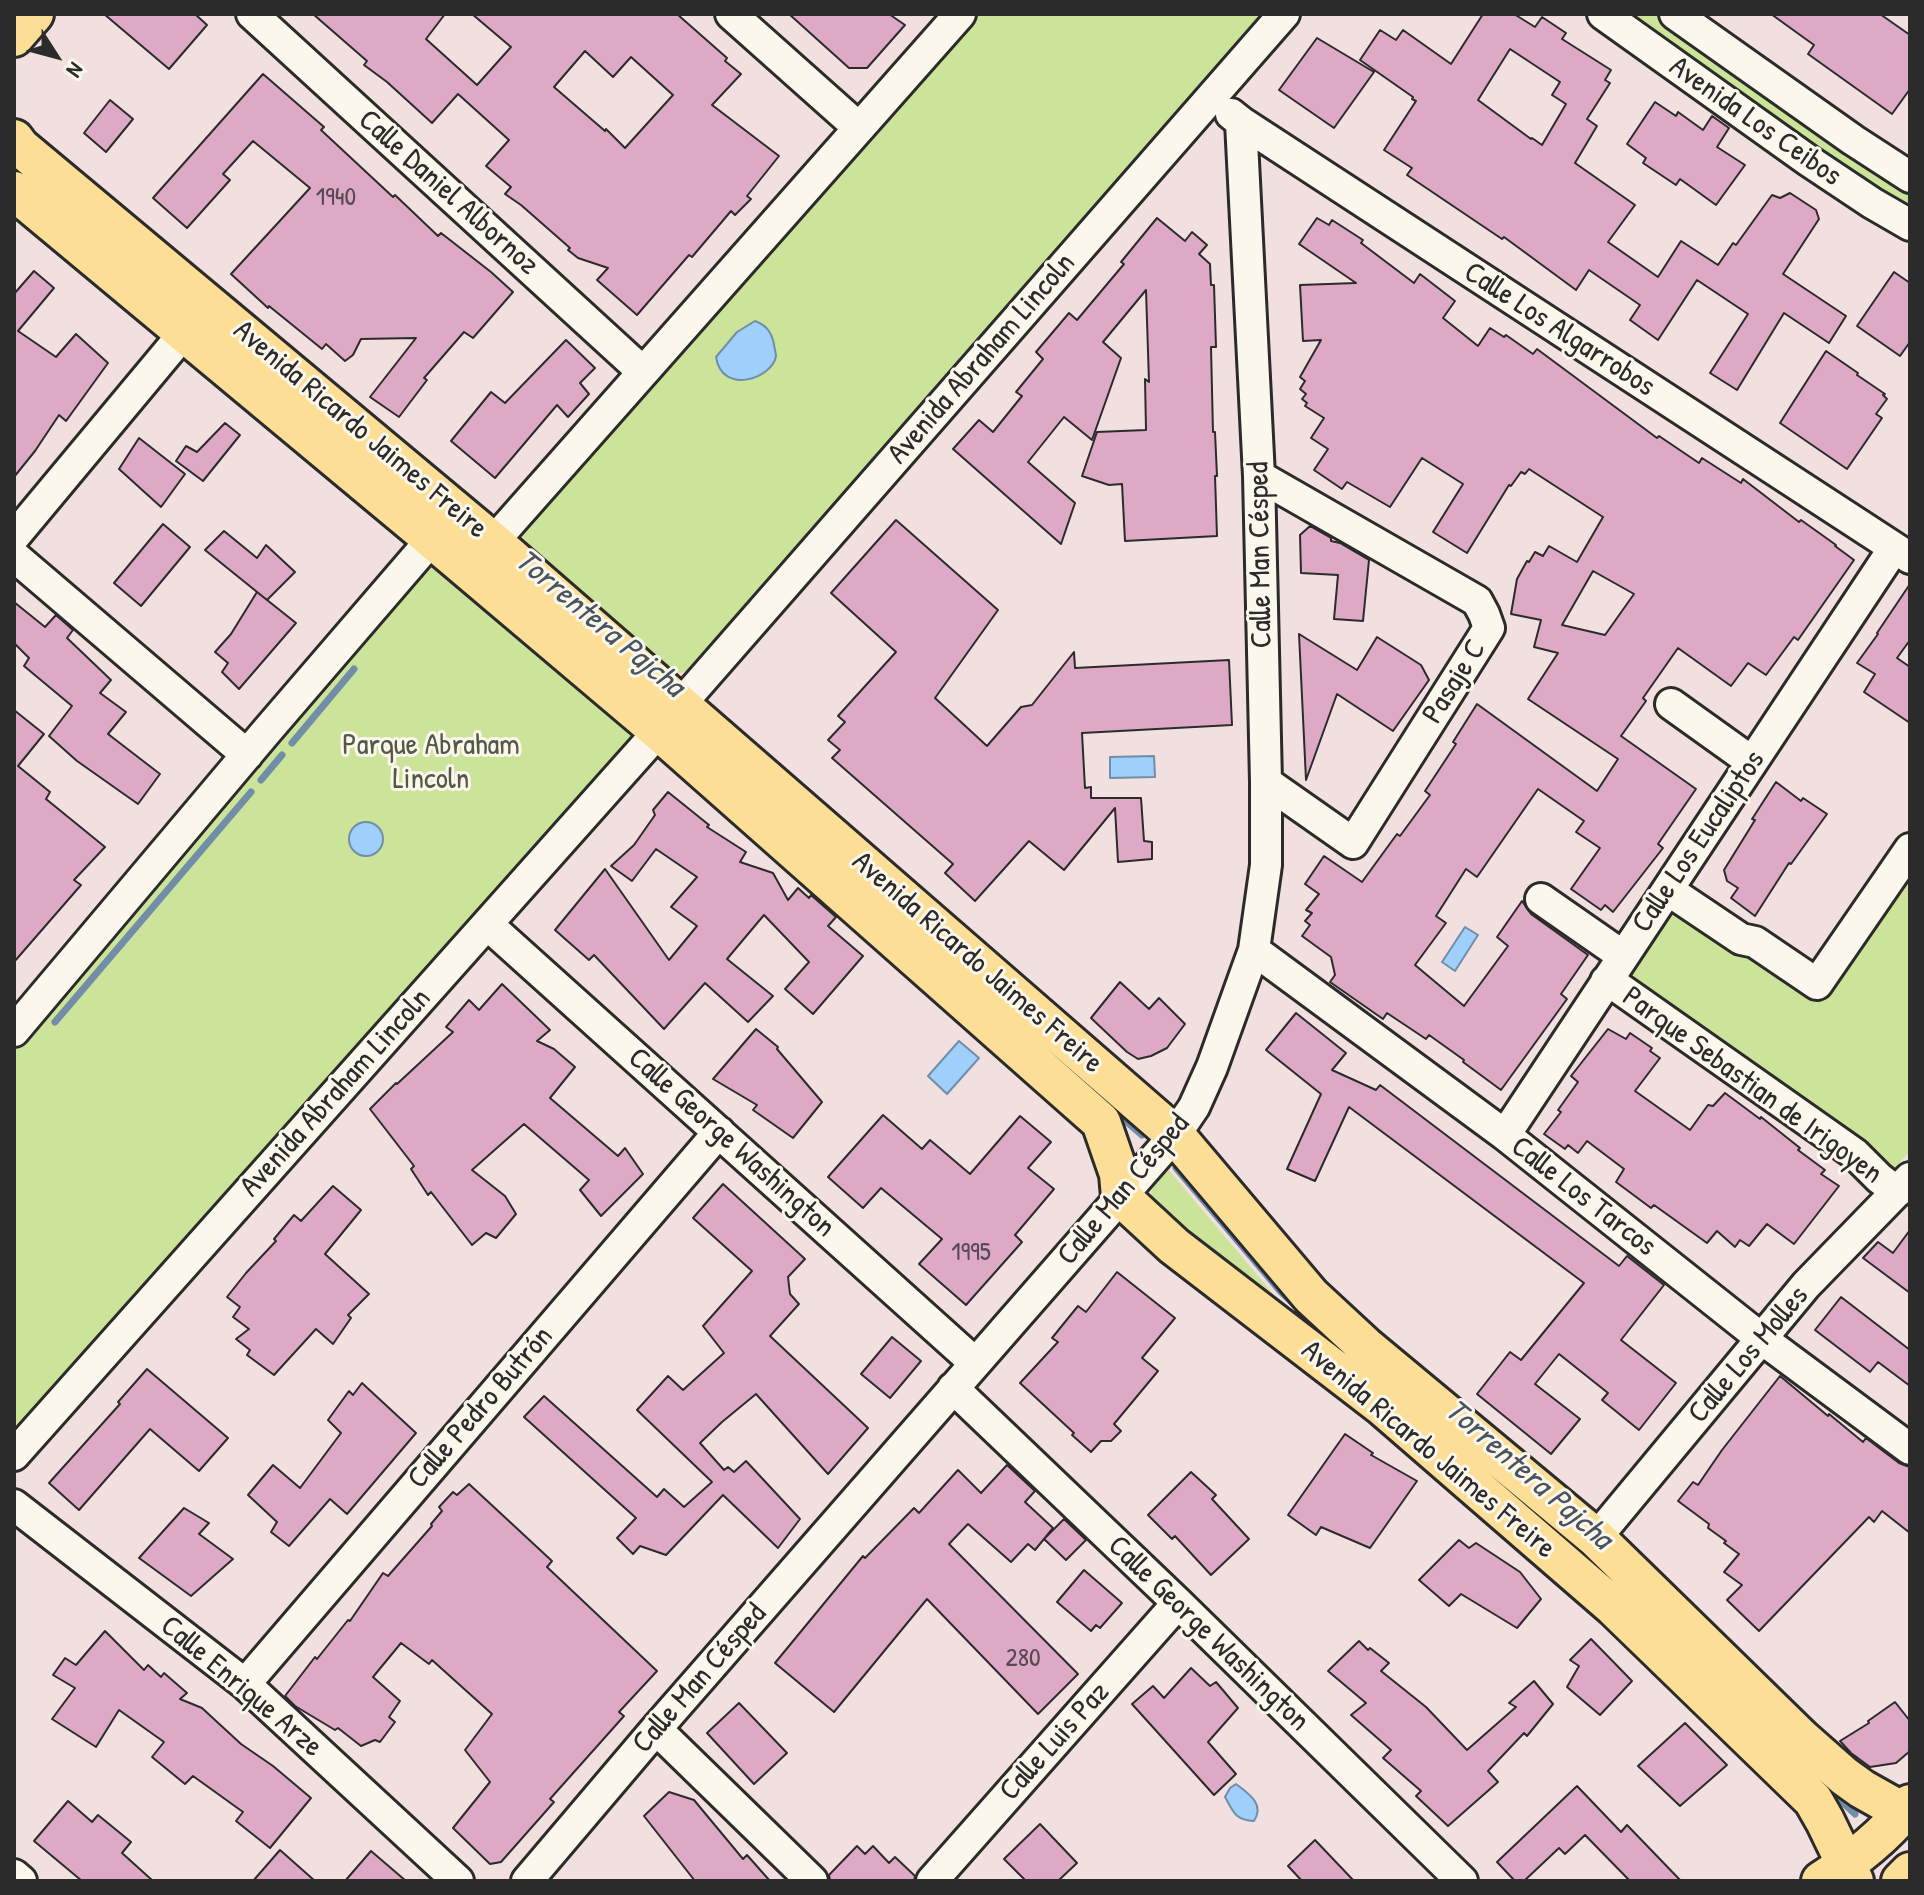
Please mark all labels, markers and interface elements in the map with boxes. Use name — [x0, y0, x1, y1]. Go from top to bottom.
north arrow — [16, 16, 96, 96]
street label: Avenida Los Ceibos — [1662, 49, 1848, 195]
text: N — [60, 57, 91, 84]
street label: Calle Daniel Albornoz — [350, 103, 546, 283]
house number: 1940 — [316, 182, 356, 214]
street label: Avenida Abraham Lincoln — [881, 246, 1083, 472]
street label: Calle Los Algarrobos — [1457, 255, 1661, 405]
street label: Avenida Ricardo Jaimes Freire — [226, 313, 494, 547]
street label: Calle Man Césped — [1241, 461, 1281, 649]
water label: Torrentera Pajcha — [506, 542, 692, 706]
street label: Pasaje C — [1415, 634, 1495, 730]
park label: Parque Abraham Lincoln — [342, 728, 520, 798]
street label: Calle Los Eucaliptos — [1625, 744, 1773, 940]
street label: Avenida Ricardo Jaimes Freire — [844, 844, 1110, 1082]
street label: Parque Sebastian de Irigoyen — [1615, 980, 1889, 1192]
street label: Avenida Abraham Lincoln — [233, 981, 439, 1205]
street label: Calle George Washington — [620, 1041, 842, 1245]
street label: Calle Man Césped — [1050, 1107, 1198, 1273]
street label: Calle Los Tarcos — [1503, 1129, 1663, 1265]
house number: 1995 — [951, 1237, 991, 1269]
street label: Calle Los Molles — [1681, 1279, 1817, 1431]
street label: Calle Pedro Butrón — [401, 1319, 561, 1497]
street label: Avenida Ricardo Jaimes Freire — [1294, 1333, 1562, 1567]
water label: Torrentera Pajcha — [1436, 1392, 1620, 1558]
street label: Calle George Washington — [1100, 1529, 1316, 1739]
street label: Calle Man Césped — [625, 1597, 775, 1761]
street label: Calle Enrique Arze — [153, 1609, 329, 1765]
house number: 280 — [1005, 1643, 1041, 1675]
street label: Calle Luis Paz — [992, 1675, 1118, 1809]

